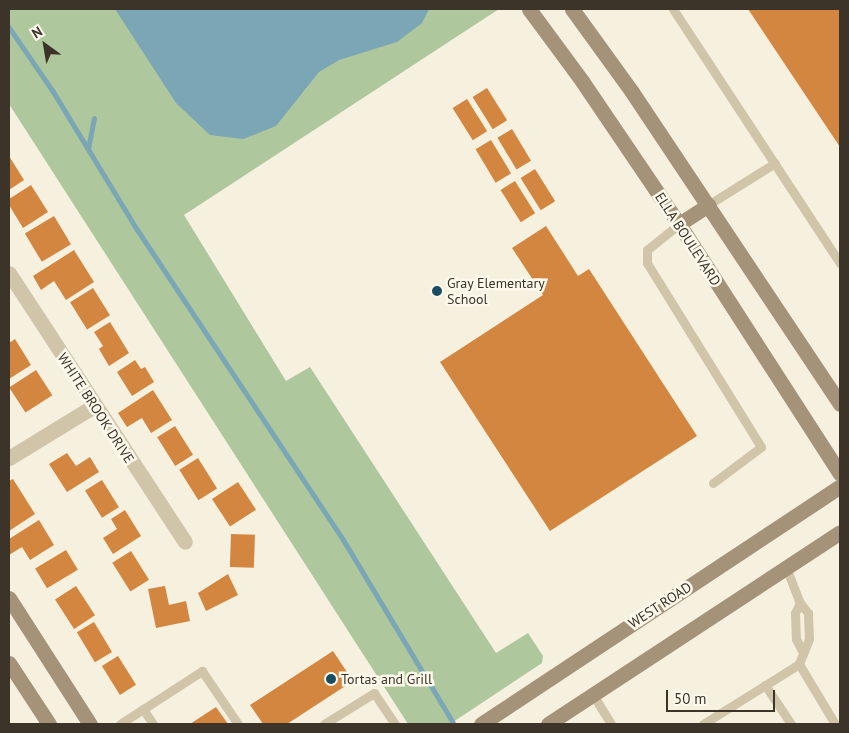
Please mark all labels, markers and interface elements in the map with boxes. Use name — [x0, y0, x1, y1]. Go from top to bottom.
north arrow — [20, 20, 70, 70]
text: N — [28, 22, 46, 42]
street label: ELLA BOULEVARD — [651, 189, 725, 289]
place label: Gray Elementary School — [447, 275, 545, 308]
marker: Gray Elementary School — [431, 285, 443, 297]
street label: WHITE BROOK DRIVE — [54, 350, 138, 466]
street label: WEST ROAD — [625, 578, 695, 632]
place label: Tortas and Grill — [341, 671, 432, 687]
marker: Tortas and Grill — [325, 673, 337, 685]
scale bar — [669, 680, 778, 712]
text: 50 m — [674, 689, 707, 708]

